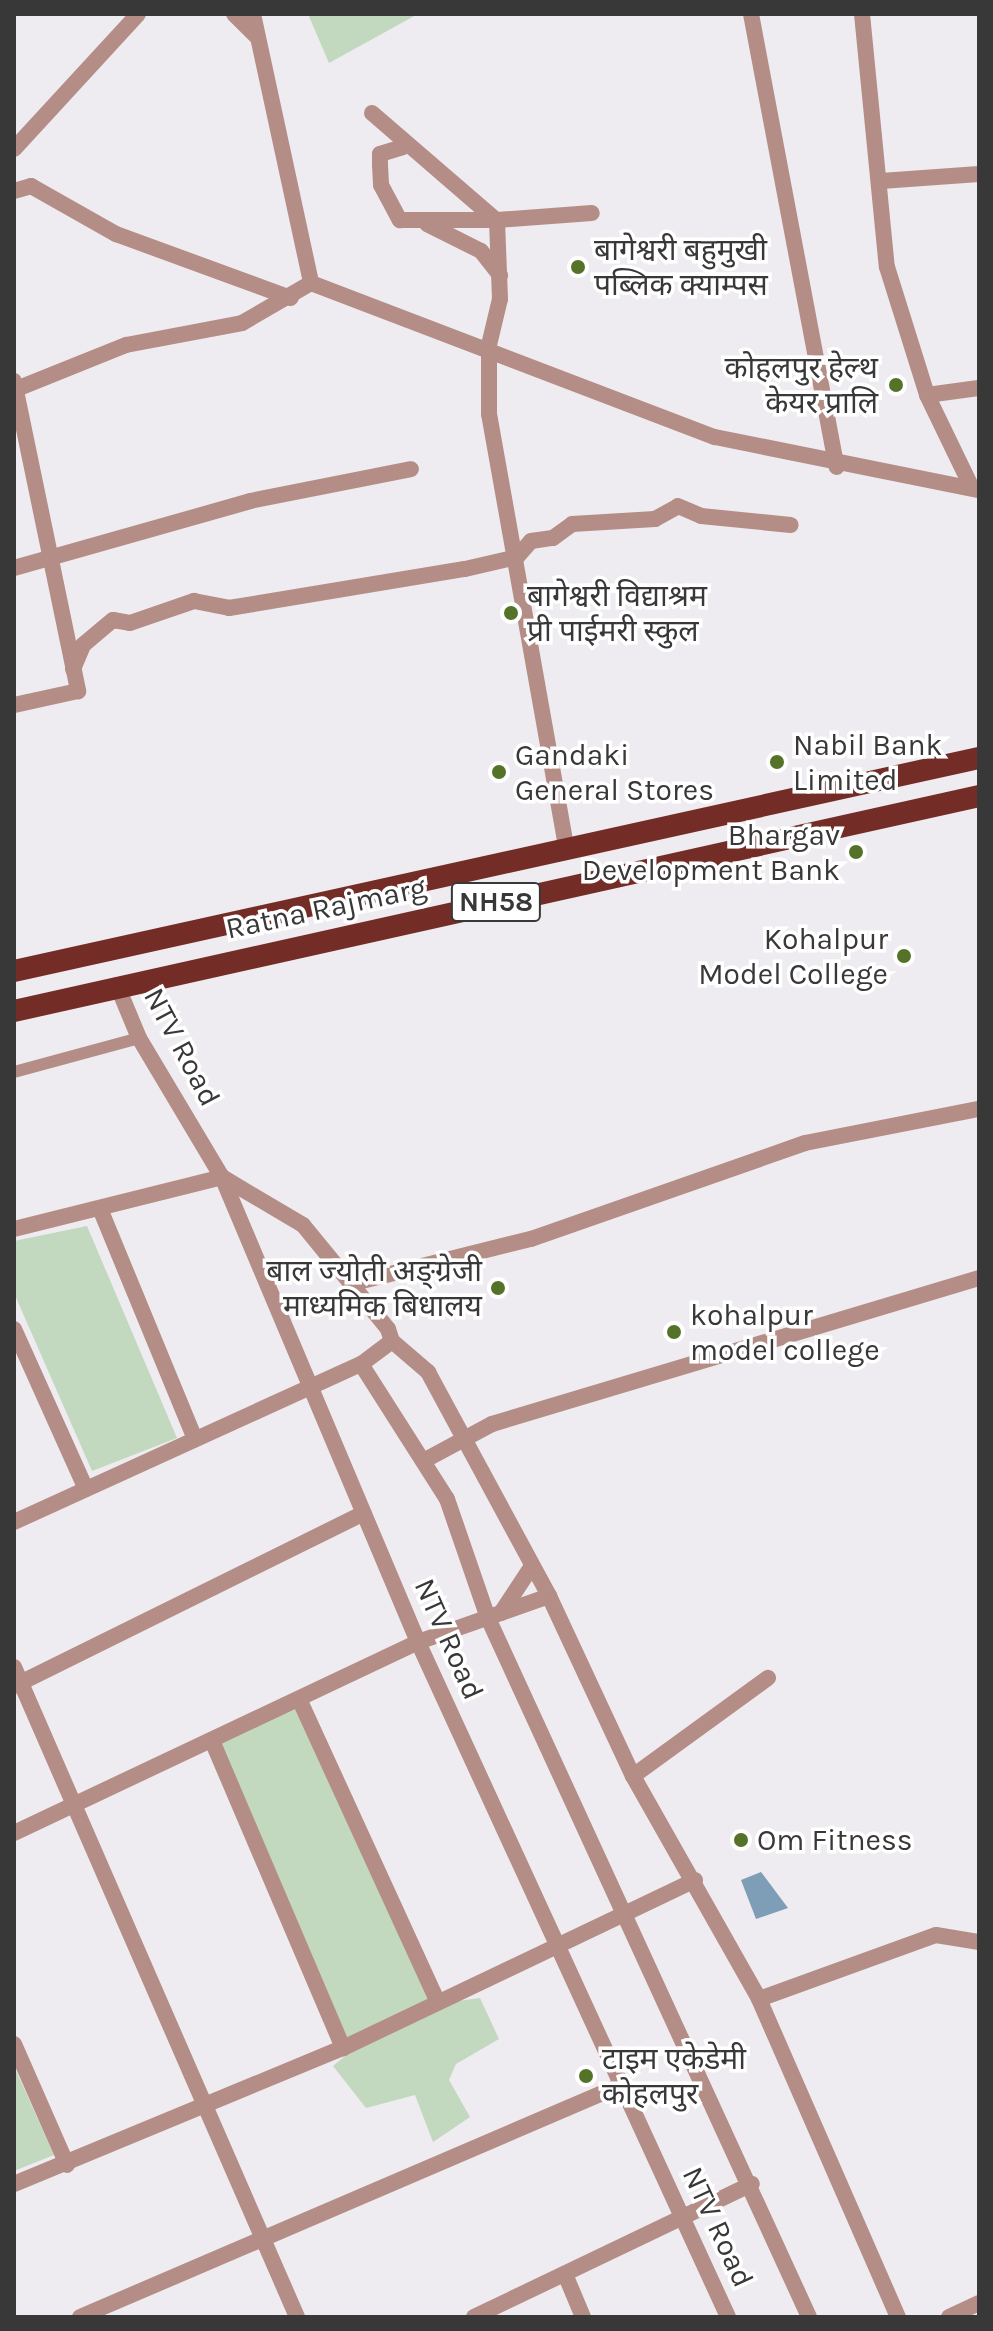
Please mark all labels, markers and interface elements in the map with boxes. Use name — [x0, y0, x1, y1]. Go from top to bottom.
place label: बागेश्वरी बहुमुखी पब्लिक क्याम्पस — [594, 232, 768, 302]
marker: बागेश्वरी बहुमुखी पब्लिक क्याम्पस — [569, 258, 587, 276]
place label: कोहलपुर हेल्थ केयर प्रालि — [724, 350, 878, 420]
marker: कोहलपुर हेल्थ केयर प्रालि — [885, 374, 907, 396]
place label: बागेश्वरी विद्याश्रम प्री पाईमरी स्कुल — [527, 578, 707, 648]
marker: बागेश्वरी विद्याश्रम प्री पाईमरी स्कुल — [502, 604, 520, 622]
place label: Nabil Bank Limited — [793, 727, 942, 798]
place label: Gandaki General Stores — [515, 737, 714, 808]
marker: Nabil Bank Limited — [768, 753, 786, 771]
marker: Gandaki General Stores — [490, 763, 508, 781]
place label: Bhargav Development Bank — [582, 817, 840, 888]
marker: Bhargav Development Bank — [847, 843, 865, 861]
street label: Ratna Rajmarg — [222, 869, 430, 947]
road number: NH58 — [450, 878, 542, 926]
place label: Kohalpur Model College — [698, 921, 888, 992]
marker: Kohalpur Model College — [895, 947, 913, 965]
street label: NTV Road — [136, 982, 228, 1112]
place label: बाल ज्योती अङ्ग्रेजी माध्यमिक बिधालय — [266, 1253, 482, 1324]
marker: बाल ज्योती अङ्ग्रेजी माध्यमिक बिधालय — [489, 1279, 507, 1297]
place label: kohalpur model college — [690, 1297, 880, 1368]
marker: kohalpur model college — [665, 1323, 683, 1341]
street label: NTV Road — [406, 1573, 492, 1705]
place label: Om Fitness — [757, 1822, 913, 1858]
marker: Om Fitness — [732, 1831, 750, 1849]
place label: टाइम एकेडेमी कोहलपुर — [602, 2041, 746, 2112]
marker: टाइम एकेडेमी कोहलपुर — [577, 2067, 595, 2085]
street label: NTV Road — [675, 2161, 761, 2293]

